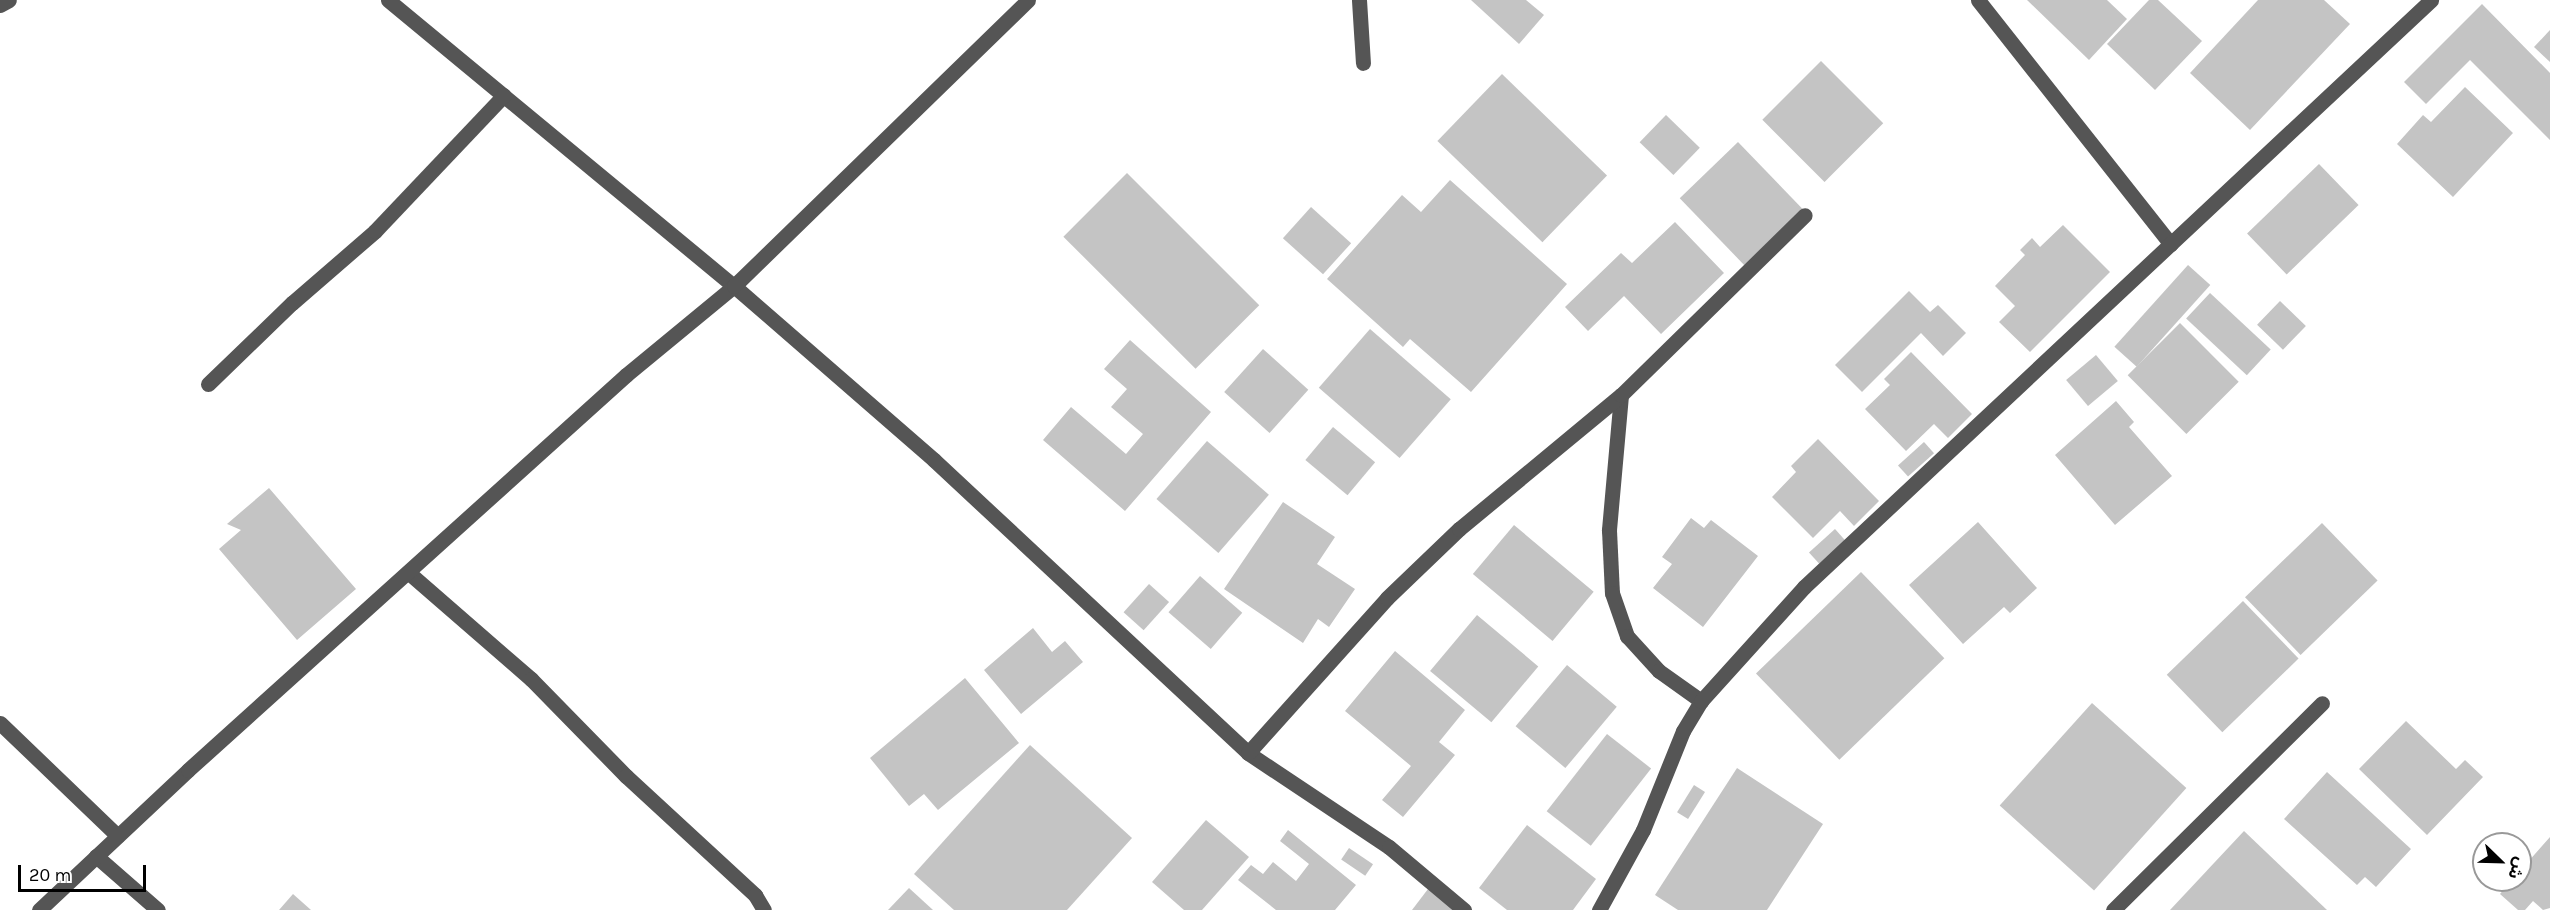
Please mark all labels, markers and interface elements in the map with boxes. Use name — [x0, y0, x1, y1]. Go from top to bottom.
north arrow — [2472, 832, 2532, 892]
scale bar — [21, 853, 148, 891]
text: ش — [2504, 855, 2530, 882]
text: 20 m — [29, 864, 71, 886]

